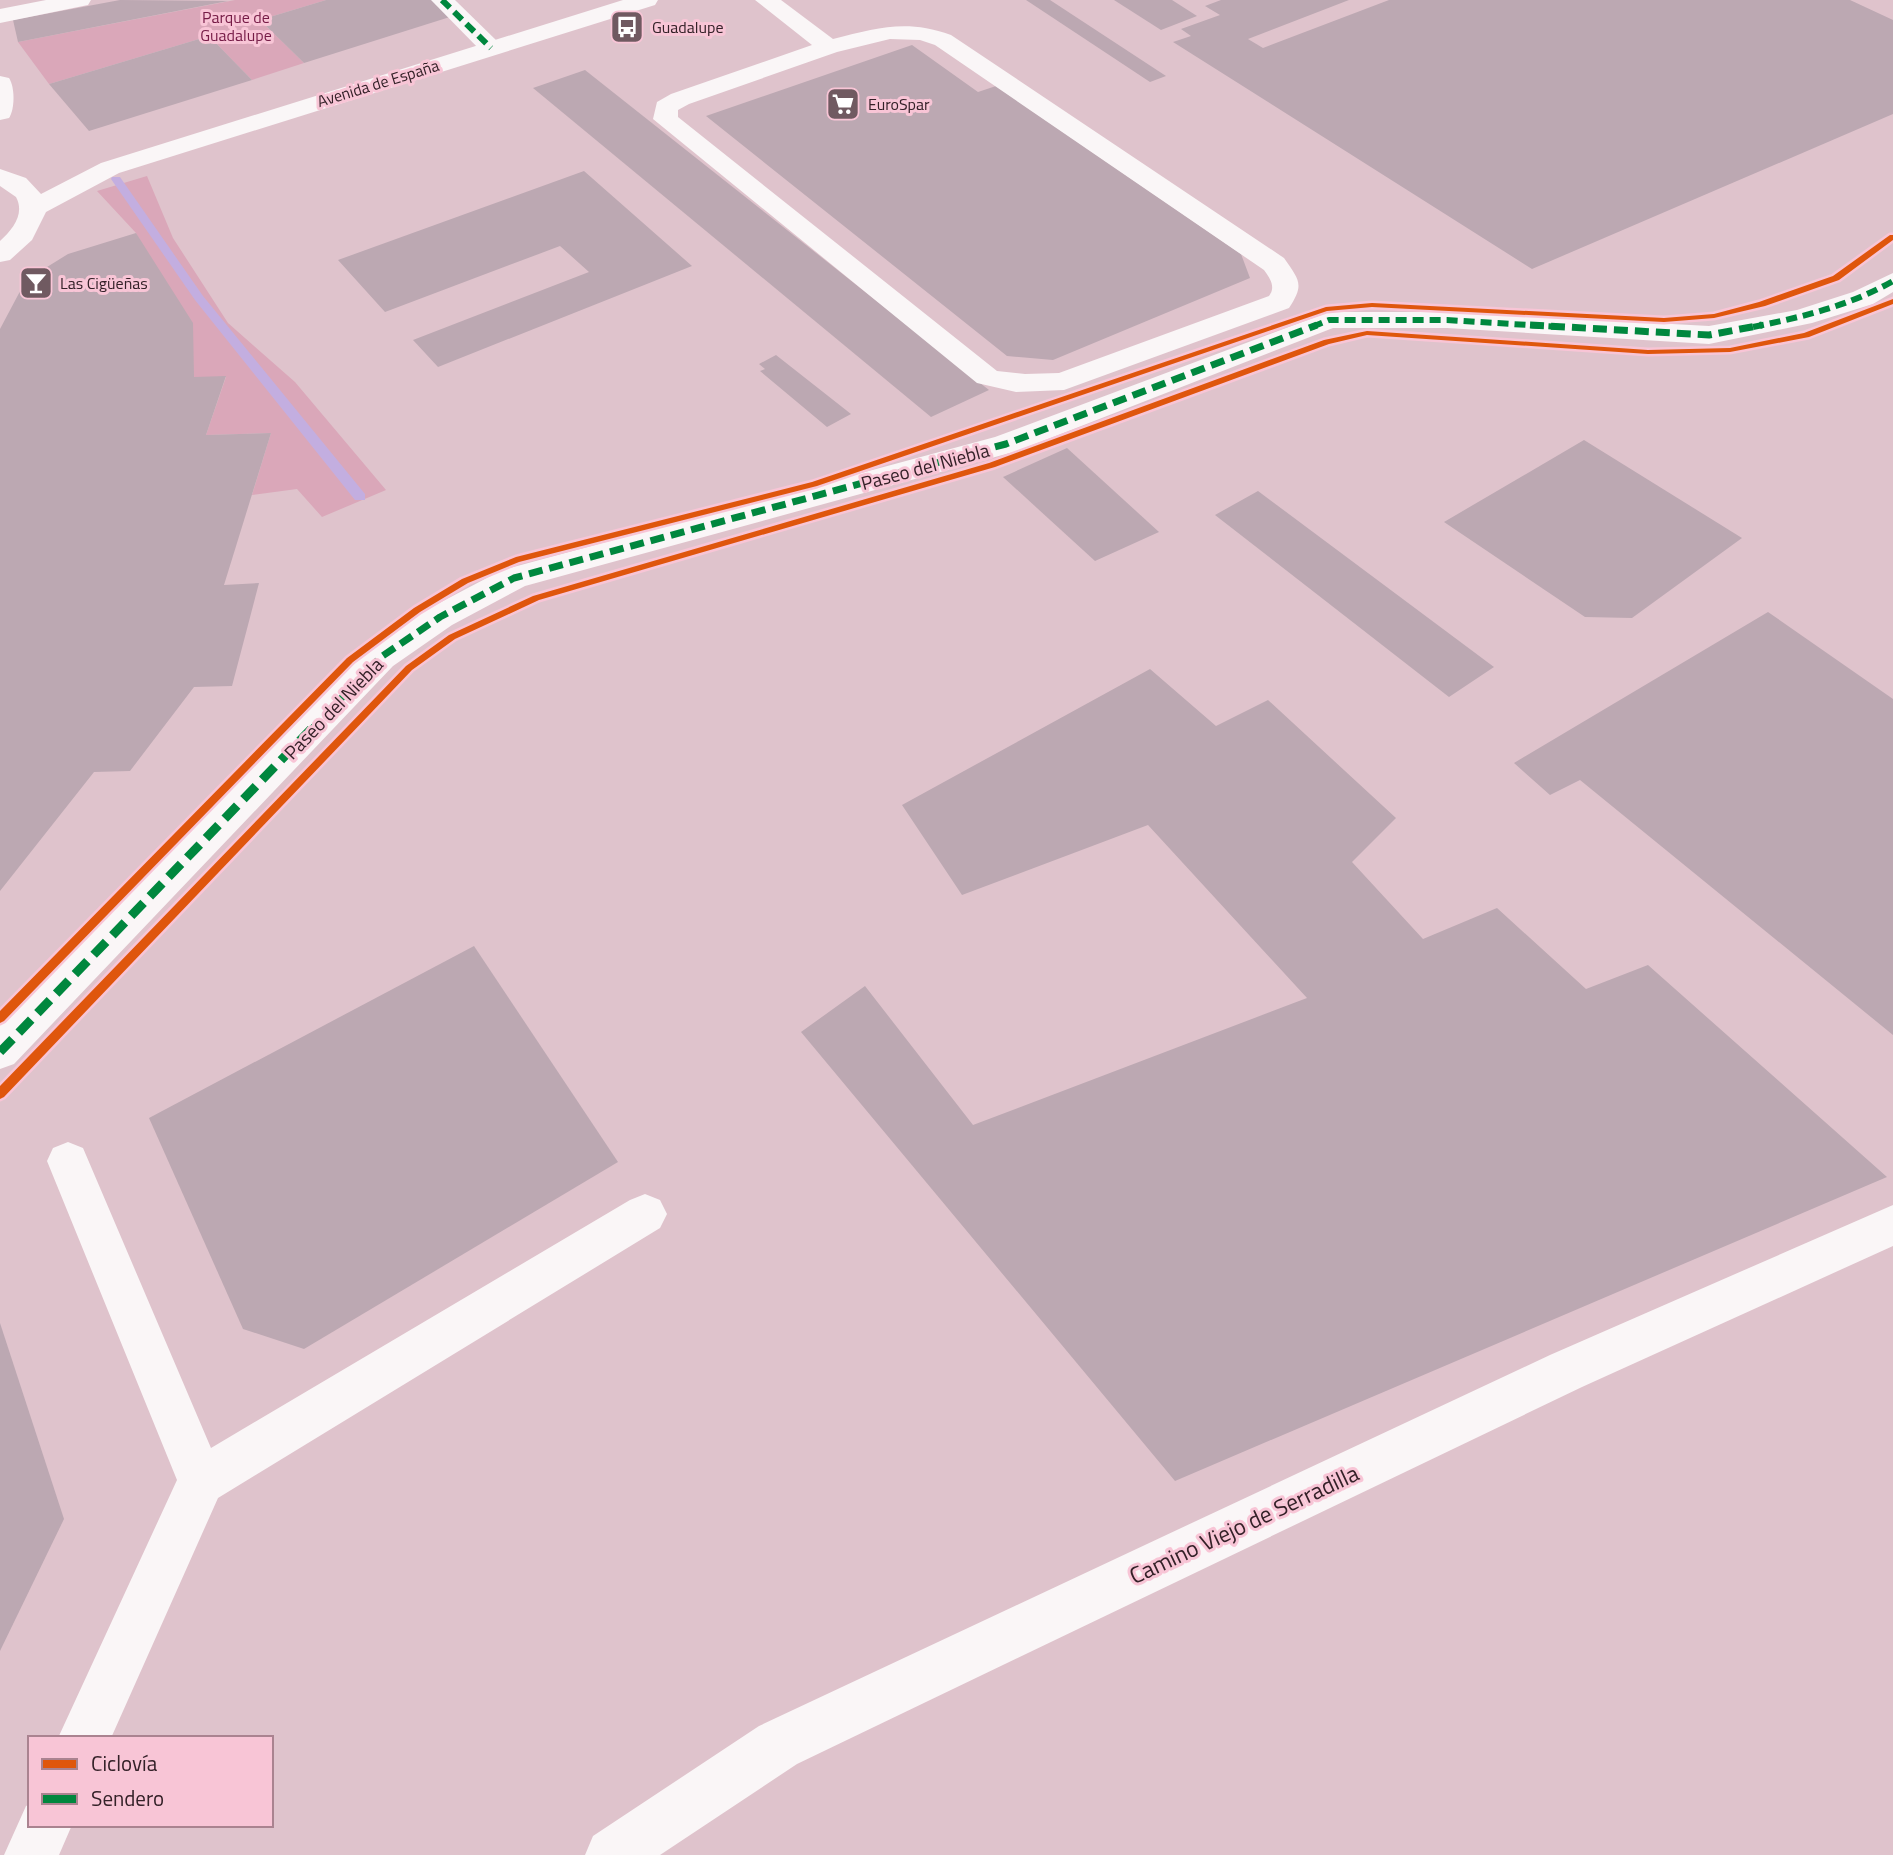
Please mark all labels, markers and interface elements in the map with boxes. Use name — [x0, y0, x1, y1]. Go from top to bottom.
park label: Parque de Guadalupe — [200, 5, 272, 47]
bus stop icon: Guadalupe — [608, 8, 646, 46]
place label: Guadalupe — [652, 15, 724, 39]
street label: Avenida de España — [314, 53, 442, 113]
supermarket icon: EuroSpar — [824, 85, 862, 123]
place label: EuroSpar — [868, 92, 930, 116]
bar icon: Las Cigüeñas — [17, 264, 55, 302]
place label: Las Cigüeñas — [60, 271, 148, 295]
street label: Paseo del Niebla — [857, 435, 993, 497]
street label: Paseo del Niebla — [277, 650, 390, 766]
street label: Camino Viejo de Serradilla — [1123, 1455, 1365, 1593]
legend — [28, 1736, 273, 1827]
text: Ciclovía — [91, 1747, 158, 1779]
text: Sendero — [91, 1782, 164, 1814]

